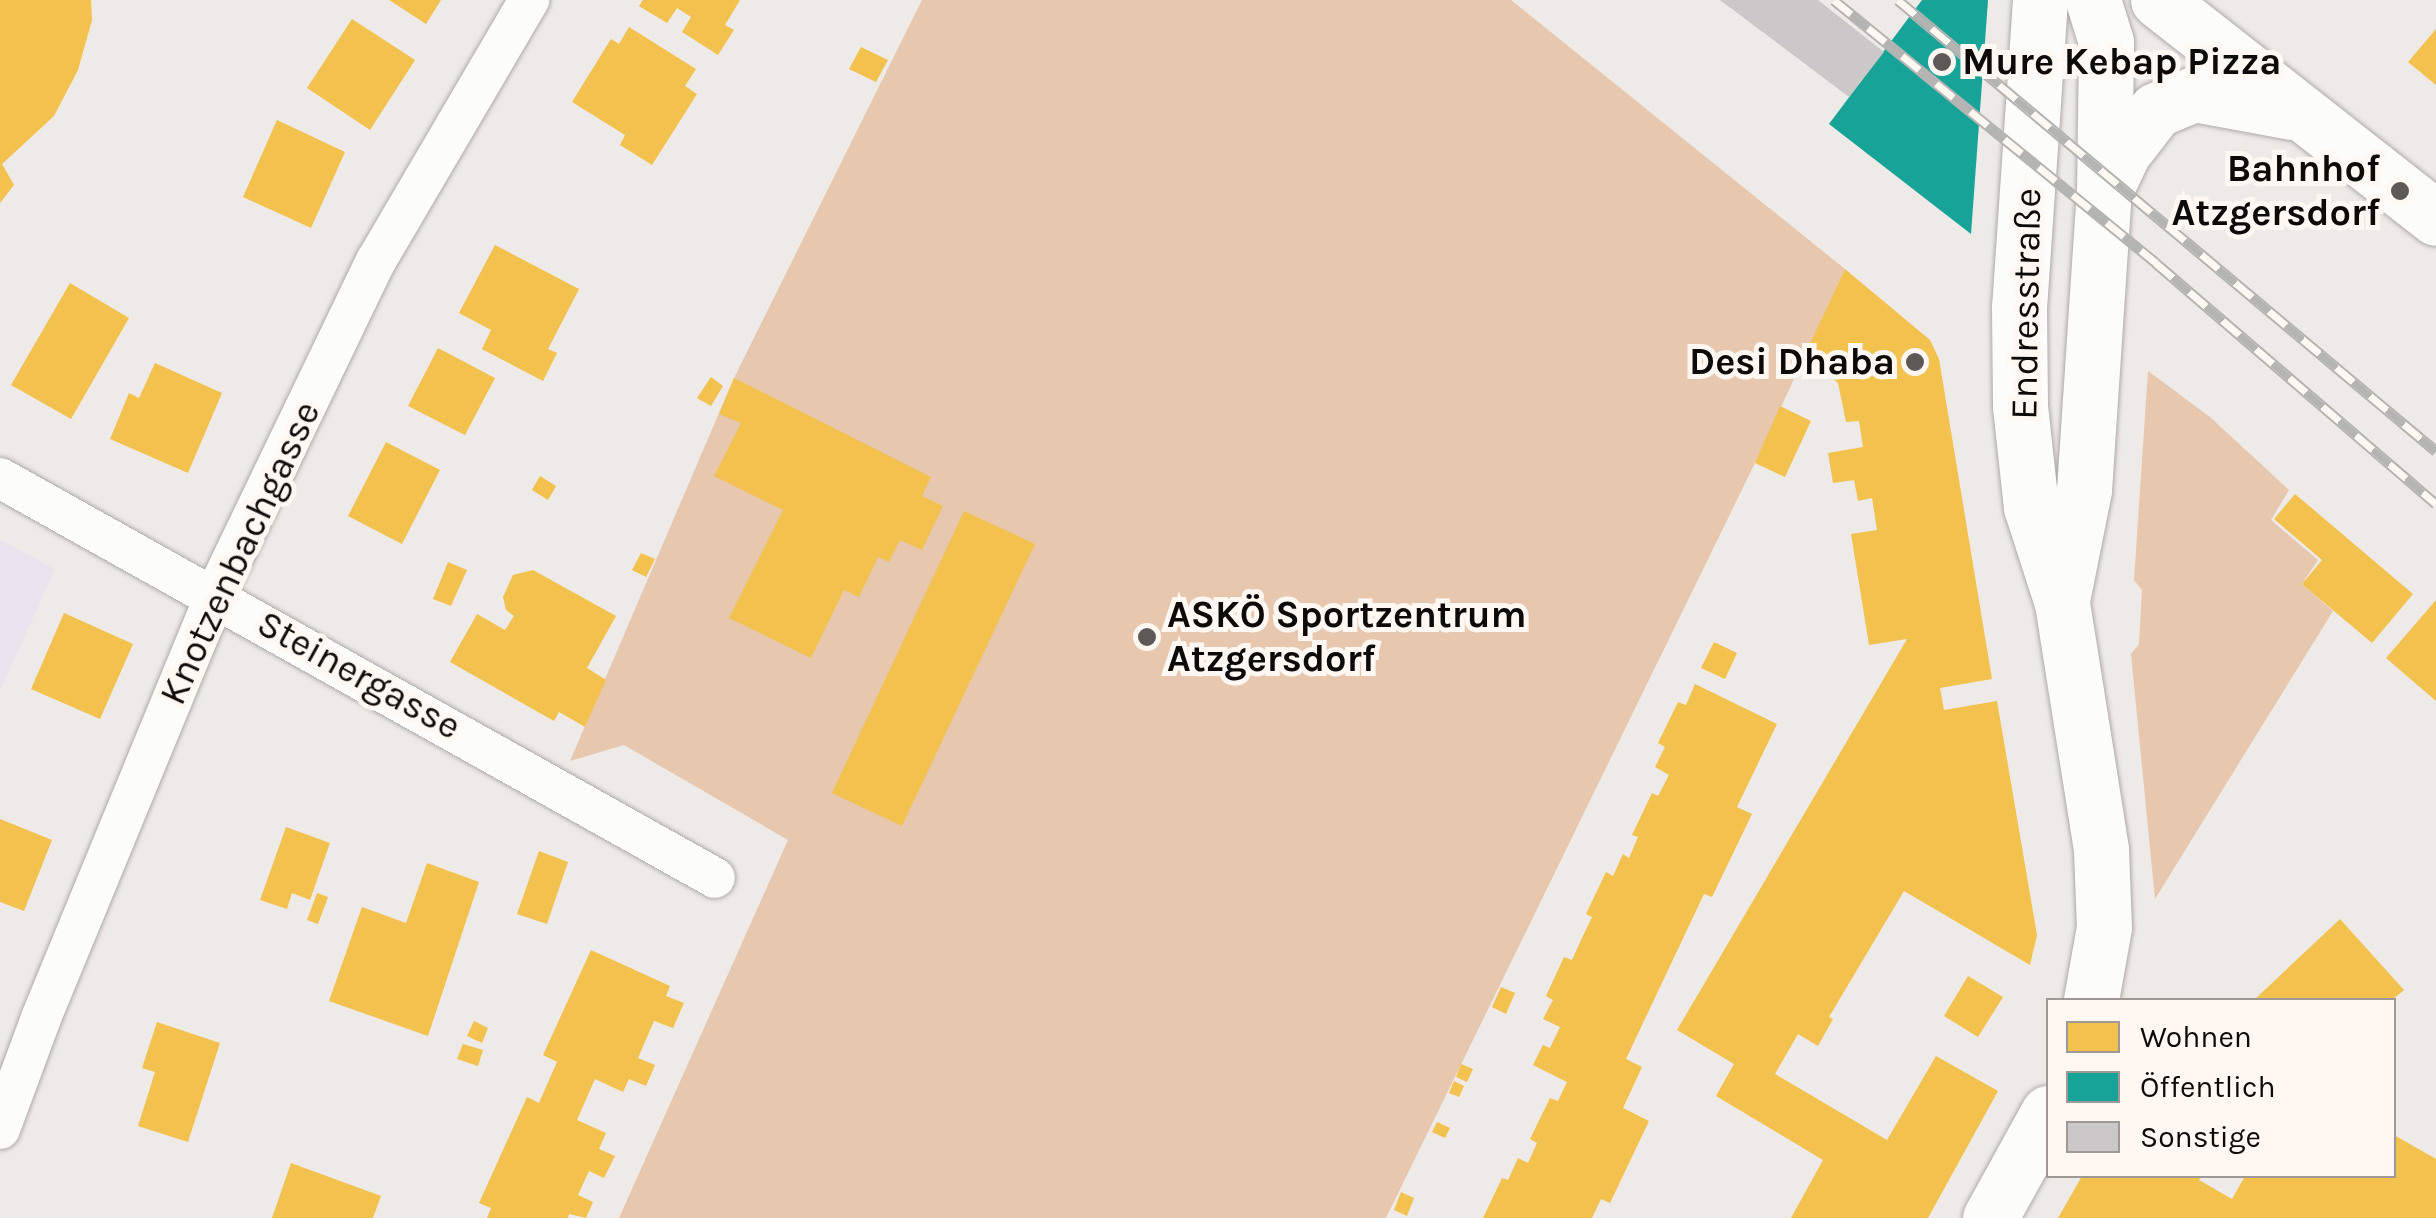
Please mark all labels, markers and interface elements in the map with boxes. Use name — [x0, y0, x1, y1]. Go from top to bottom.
place label: Mure Kebap Pizza — [1962, 39, 2281, 85]
marker: Mure Kebap Pizza — [1931, 51, 1953, 73]
place label: Bahnhof Atzgersdorf — [2171, 146, 2380, 235]
marker: Bahnhof Atzgersdorf — [2389, 180, 2411, 202]
street label: Endresstraße — [2001, 188, 2051, 420]
place label: Desi Dhaba — [1689, 339, 1895, 385]
marker: Desi Dhaba — [1904, 351, 1926, 373]
street label: Knotzenbachgasse — [150, 394, 330, 712]
place label: ASKÖ Sportzentrum Atzgersdorf — [1167, 592, 1527, 682]
street label: Steinergasse — [249, 600, 469, 750]
marker: ASKÖ Sportzentrum Atzgersdorf — [1136, 626, 1158, 648]
legend — [2046, 998, 2396, 1178]
text: Wohnen — [2140, 1019, 2252, 1055]
text: Öffentlich — [2140, 1069, 2276, 1105]
text: Sonstige — [2140, 1119, 2261, 1155]

